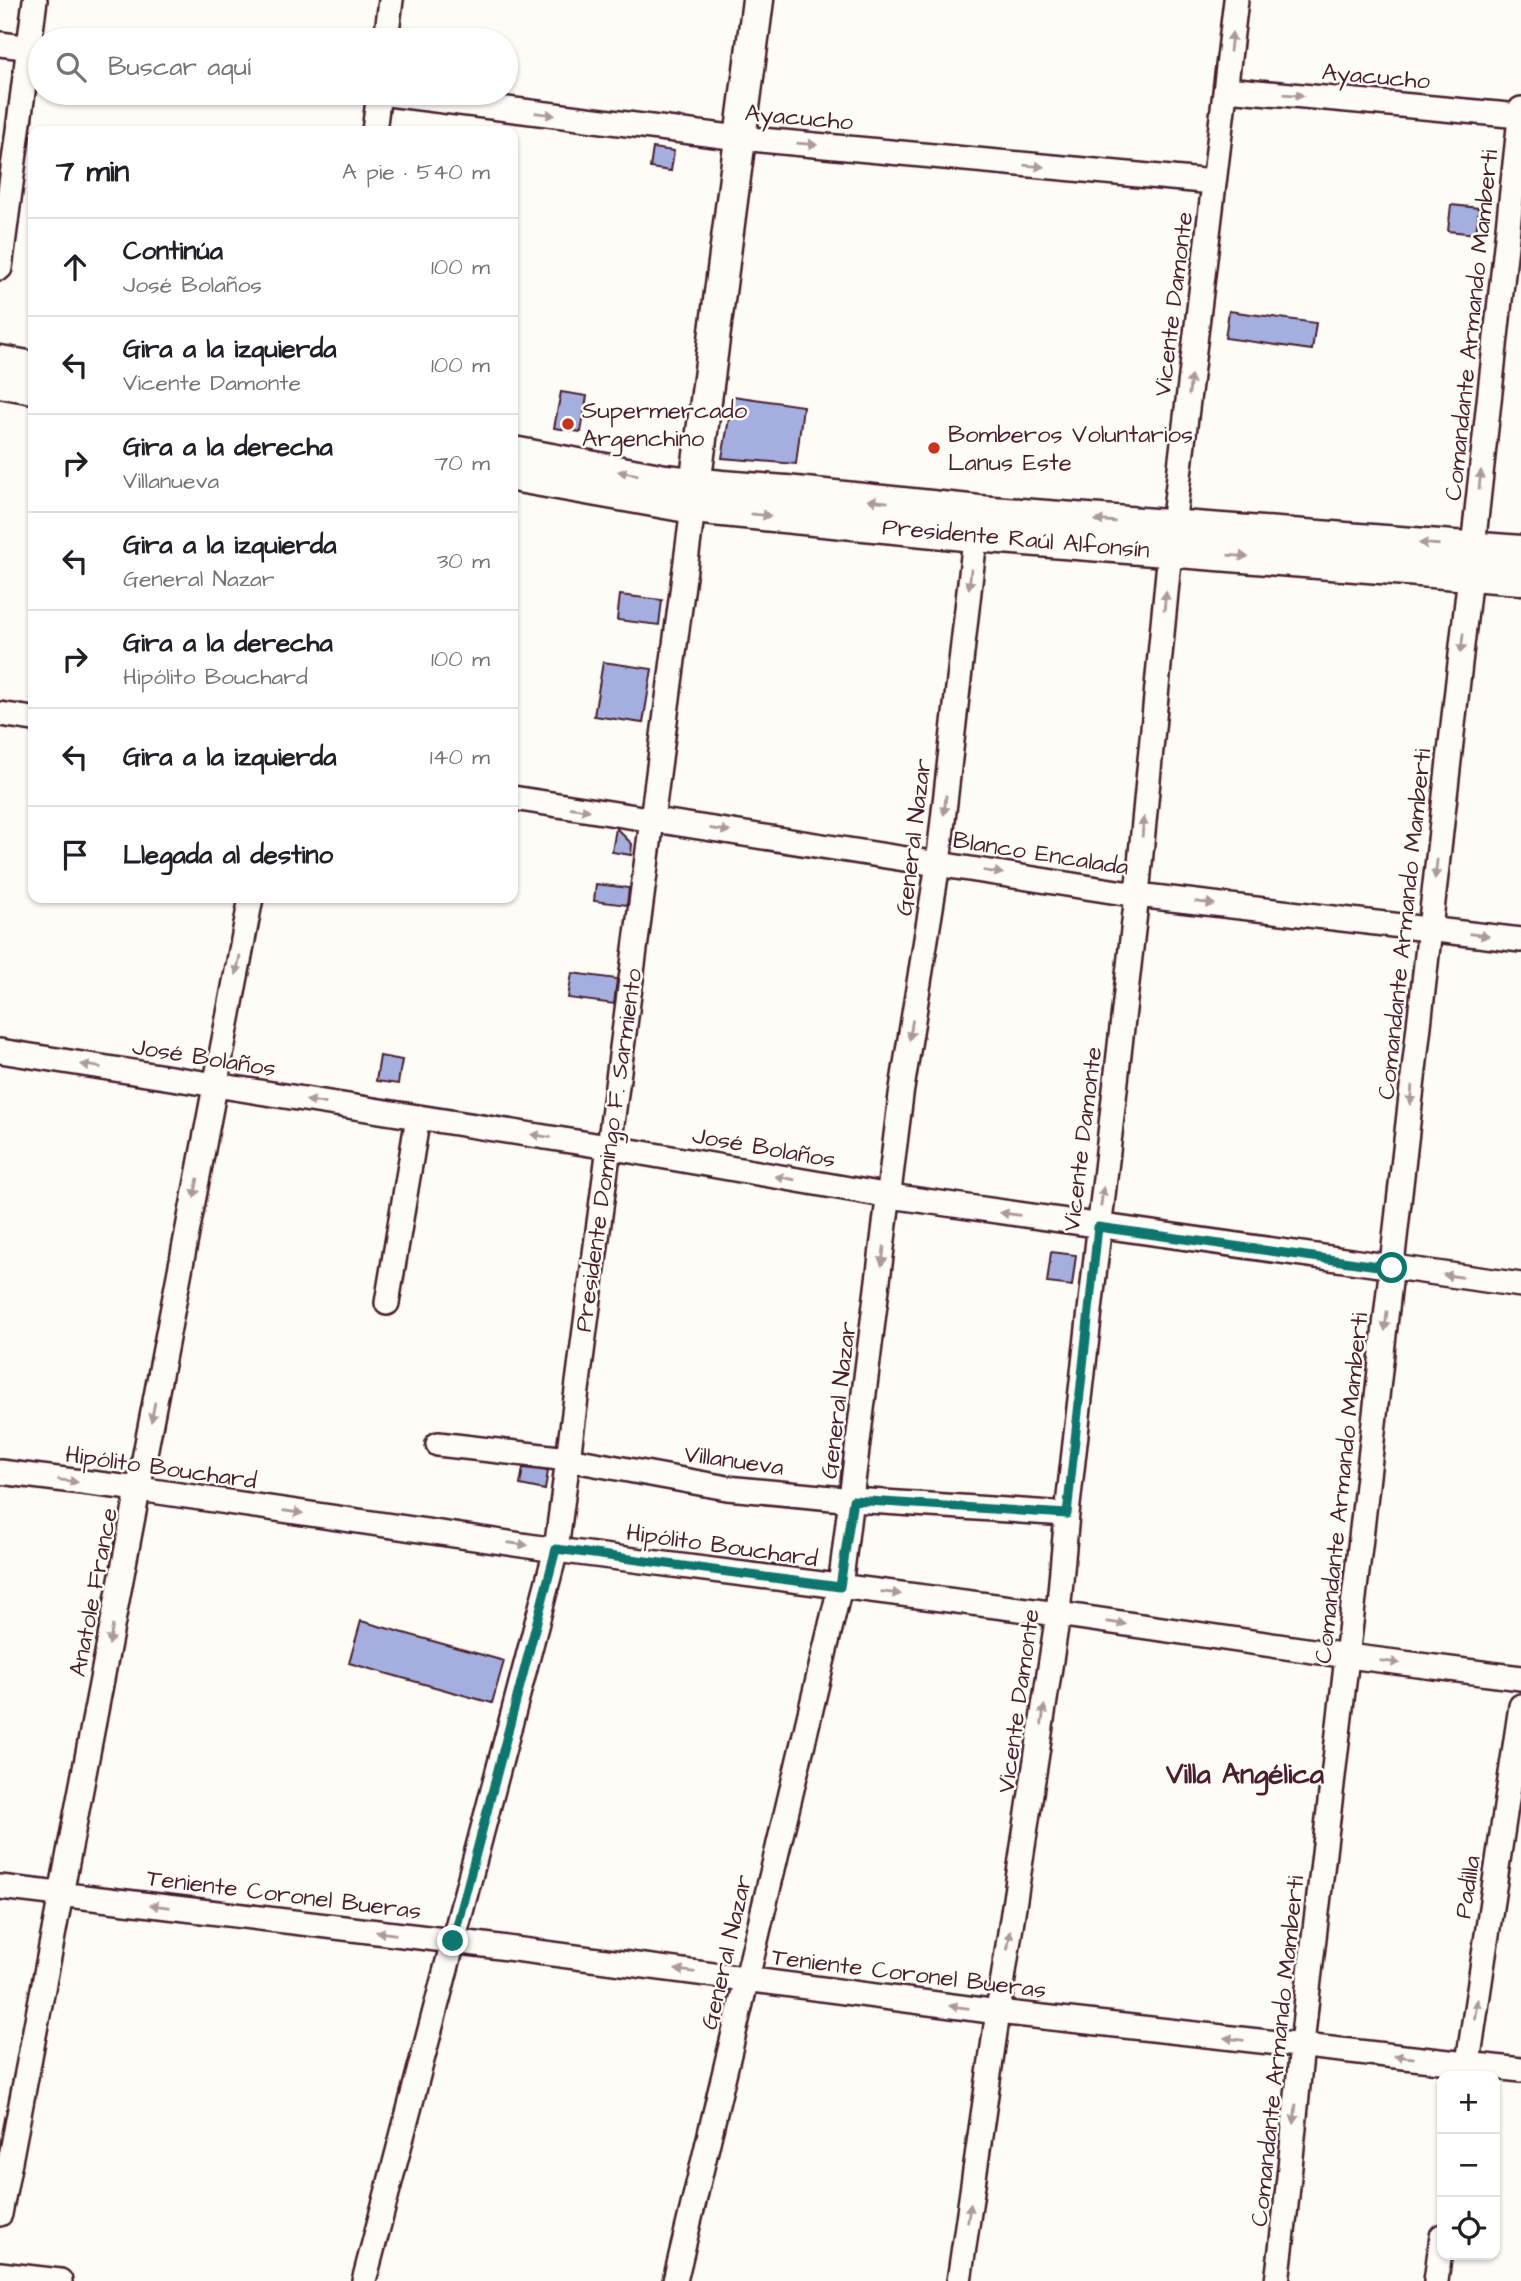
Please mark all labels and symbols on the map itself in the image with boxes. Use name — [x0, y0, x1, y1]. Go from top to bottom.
one-way arrow — [1226, 31, 1237, 53]
street label: Ayacucho — [1320, 55, 1432, 100]
one-way arrow — [1283, 90, 1305, 101]
street label: Ayacucho — [743, 96, 855, 141]
one-way arrow — [534, 108, 556, 119]
one-way arrow — [797, 139, 819, 150]
street label: Comandante Armando Mamberti — [1437, 147, 1507, 502]
one-way arrow — [1023, 160, 1045, 171]
street label: Vicente Damonte — [1146, 210, 1202, 398]
one-way arrow — [1184, 374, 1195, 396]
place label: Supermercado Argenchino — [582, 394, 748, 457]
marker: Supermercado Argenchino — [560, 416, 576, 432]
place label: Bomberos Voluntarios Lanus Este — [948, 418, 1193, 480]
marker: Bomberos Voluntarios Lanus Este — [926, 440, 942, 456]
one-way arrow — [617, 468, 639, 479]
one-way arrow — [1475, 468, 1486, 490]
one-way arrow — [867, 495, 889, 506]
one-way arrow — [750, 510, 772, 521]
street label: Presidente Raúl Alfonsín — [881, 510, 1151, 568]
one-way arrow — [1094, 515, 1116, 526]
one-way arrow — [1417, 538, 1439, 549]
one-way arrow — [1227, 551, 1249, 562]
one-way arrow — [964, 568, 975, 590]
one-way arrow — [1160, 589, 1171, 611]
one-way arrow — [1457, 632, 1468, 654]
street label: Comandante Armando Mamberti — [1370, 746, 1440, 1101]
street label: General Nazar — [887, 757, 940, 918]
one-way arrow — [939, 794, 950, 816]
one-way arrow — [569, 803, 591, 814]
one-way arrow — [1138, 816, 1149, 838]
street label: Blanco Encalada — [951, 823, 1131, 885]
one-way arrow — [709, 825, 731, 836]
one-way arrow — [1430, 858, 1441, 880]
one-way arrow — [982, 867, 1004, 878]
one-way arrow — [1194, 897, 1216, 908]
one-way arrow — [1469, 929, 1491, 940]
one-way arrow — [233, 954, 244, 976]
street label: Presidente Domingo F. Sarmiento — [567, 966, 652, 1334]
one-way arrow — [906, 1019, 917, 1041]
street label: José Bolaños — [130, 1030, 278, 1086]
street label: Vicente Damonte — [1055, 1045, 1111, 1233]
one-way arrow — [80, 1060, 102, 1071]
one-way arrow — [1405, 1084, 1416, 1106]
one-way arrow — [305, 1096, 327, 1107]
street label: José Bolaños — [690, 1119, 838, 1177]
one-way arrow — [530, 1130, 552, 1141]
one-way arrow — [774, 1172, 796, 1183]
one-way arrow — [190, 1177, 201, 1199]
one-way arrow — [1096, 1186, 1107, 1208]
one-way arrow — [999, 1208, 1021, 1219]
one-way arrow — [877, 1245, 888, 1267]
route start — [1376, 1252, 1407, 1283]
one-way arrow — [1442, 1271, 1464, 1282]
street label: Comandante Armando Mamberti — [1307, 1310, 1377, 1665]
one-way arrow — [1380, 1310, 1391, 1332]
street label: General Nazar — [812, 1320, 865, 1481]
one-way arrow — [148, 1401, 159, 1423]
street label: Villanueva — [682, 1437, 786, 1485]
street label: Hipólito Bouchard — [63, 1438, 259, 1498]
one-way arrow — [57, 1475, 79, 1486]
street label: Anatole France — [61, 1505, 127, 1680]
one-way arrow — [282, 1506, 304, 1517]
street label: Hipólito Bouchard — [624, 1516, 820, 1576]
one-way arrow — [507, 1539, 529, 1550]
one-way arrow — [880, 1588, 902, 1599]
street label: Vicente Damonte — [989, 1607, 1049, 1795]
one-way arrow — [1105, 1617, 1127, 1628]
one-way arrow — [105, 1624, 116, 1646]
one-way arrow — [1379, 1656, 1401, 1667]
one-way arrow — [1038, 1704, 1049, 1726]
district label: Villa Angélica — [1165, 1755, 1325, 1796]
street label: Padilla — [1446, 1853, 1490, 1921]
street label: Teniente Coronel Bueras — [145, 1861, 423, 1929]
street label: General Nazar — [693, 1871, 761, 2033]
street label: Comandante Armando Mamberti — [1243, 1873, 1313, 2228]
one-way arrow — [148, 1901, 170, 1912]
route end — [437, 1925, 468, 1956]
one-way arrow — [374, 1927, 396, 1938]
one-way arrow — [1004, 1929, 1015, 1951]
street label: Teniente Coronel Bueras — [770, 1940, 1048, 2008]
one-way arrow — [674, 1966, 696, 1977]
one-way arrow — [1470, 1998, 1481, 2020]
one-way arrow — [948, 2001, 970, 2012]
one-way arrow — [1223, 2033, 1245, 2044]
one-way arrow — [1393, 2052, 1415, 2063]
one-way arrow — [1289, 2104, 1300, 2126]
one-way arrow — [964, 2202, 975, 2224]

